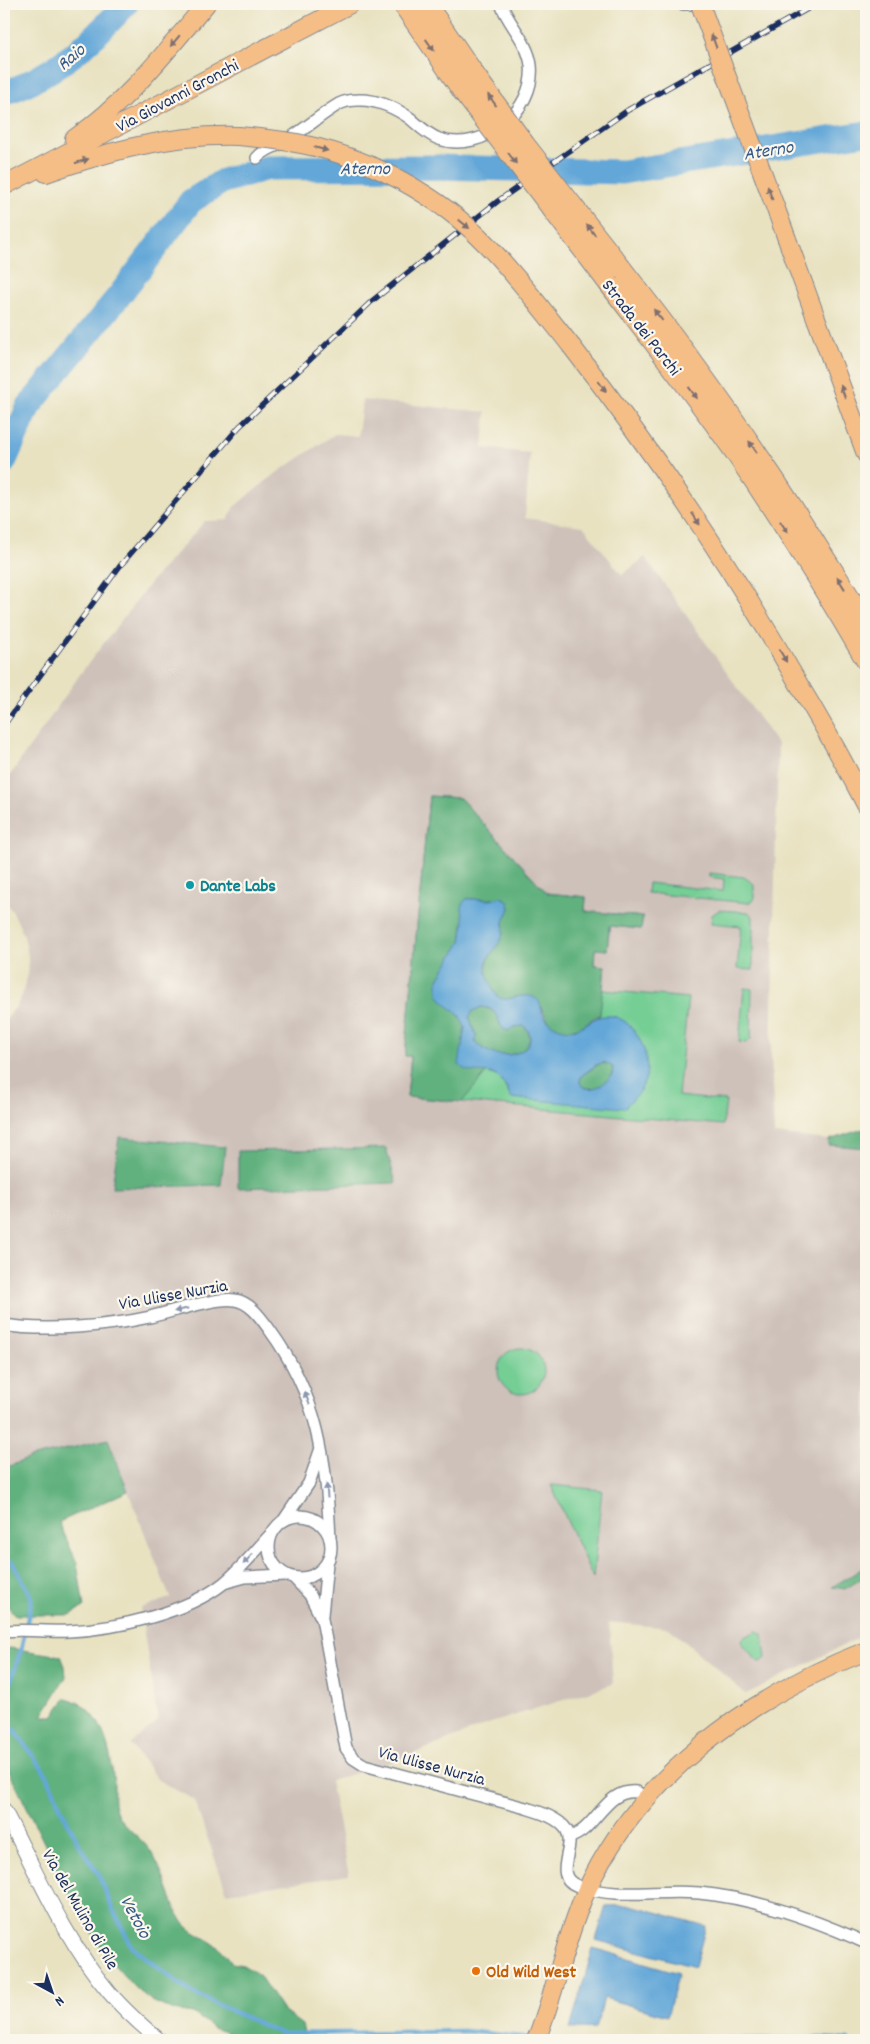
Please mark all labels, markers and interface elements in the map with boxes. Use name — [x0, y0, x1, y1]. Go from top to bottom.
one-way arrow — [710, 33, 718, 48]
one-way arrow — [169, 35, 180, 48]
water label: Raio — [52, 38, 94, 79]
one-way arrow — [425, 38, 435, 51]
street label: Via Giovanni Gronchi — [112, 54, 244, 140]
one-way arrow — [487, 93, 497, 107]
water label: Aterno — [742, 135, 797, 170]
one-way arrow — [314, 145, 329, 153]
one-way arrow — [507, 151, 517, 165]
one-way arrow — [75, 157, 90, 164]
water label: Aterno — [340, 157, 392, 184]
one-way arrow — [766, 185, 774, 200]
one-way arrow — [457, 218, 470, 229]
one-way arrow — [585, 224, 596, 237]
street label: Strada dei Parchi — [594, 275, 686, 382]
one-way arrow — [652, 309, 663, 322]
one-way arrow — [597, 379, 607, 393]
one-way arrow — [839, 384, 847, 399]
one-way arrow — [687, 386, 698, 399]
one-way arrow — [748, 440, 758, 454]
one-way arrow — [691, 512, 701, 525]
one-way arrow — [780, 520, 789, 534]
one-way arrow — [836, 577, 845, 590]
one-way arrow — [778, 649, 787, 663]
place label: Dante Labs — [200, 875, 276, 900]
marker: Dante Labs — [184, 879, 196, 891]
street label: Via Ulisse Nurzia — [117, 1275, 230, 1318]
one-way arrow — [173, 1306, 188, 1314]
one-way arrow — [303, 1390, 310, 1405]
one-way arrow — [323, 1483, 331, 1499]
one-way arrow — [242, 1553, 254, 1565]
street label: Via Ulisse Nurzia — [375, 1741, 488, 1794]
street label: Via del Mulino di Pile — [34, 1845, 123, 1975]
water label: Vetoio — [111, 1891, 157, 1945]
place label: Old Wild West — [486, 1961, 576, 1986]
marker: Old Wild West — [470, 1965, 482, 1977]
north arrow — [28, 1966, 78, 2016]
text: N — [50, 1991, 68, 2010]

